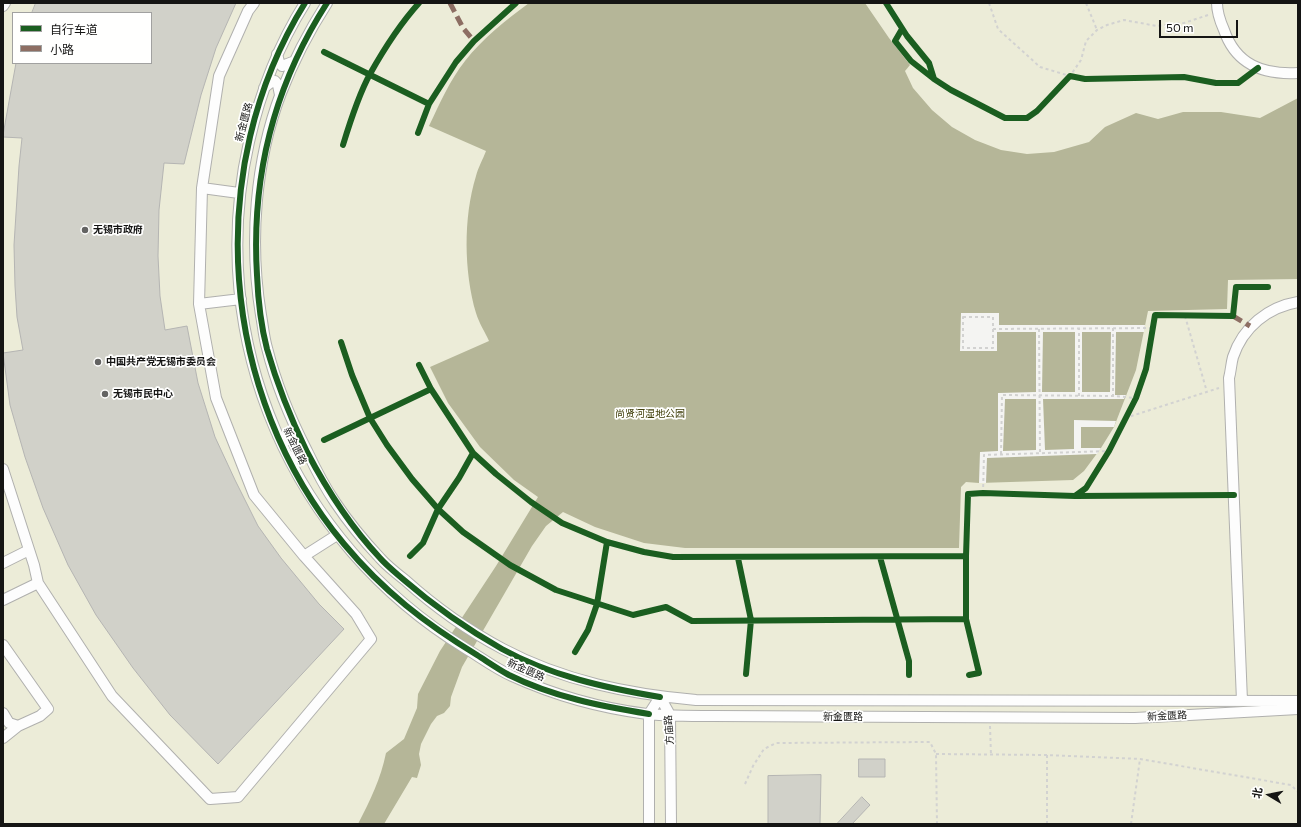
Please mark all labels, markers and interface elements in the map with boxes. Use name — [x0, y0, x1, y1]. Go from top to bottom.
legend — [12, 12, 152, 64]
scale bar — [1161, 12, 1240, 38]
text: 50 m — [1166, 20, 1194, 34]
text: 自行车道 — [50, 22, 98, 36]
text: 小路 — [50, 42, 74, 56]
street label: 新金匮路 — [233, 101, 255, 143]
place label: 无锡市政府 — [93, 224, 143, 236]
marker: 无锡市政府 — [80, 225, 90, 235]
place label: 中国共产党无锡市委员会 — [106, 356, 216, 368]
marker: 中国共产党无锡市委员会 — [93, 357, 103, 367]
place label: 无锡市民中心 — [113, 388, 173, 400]
marker: 无锡市民中心 — [100, 389, 110, 399]
park label: 尚贤河湿地公园 — [615, 408, 685, 420]
street label: 新金匮路 — [281, 425, 309, 467]
street label: 新金匮路 — [505, 656, 547, 684]
street label: 新金匮路 — [1147, 709, 1187, 723]
street label: 新金匮路 — [823, 711, 863, 723]
street label: 方庙路 — [662, 715, 676, 745]
north arrow — [1249, 775, 1289, 815]
text: 北 — [1249, 786, 1264, 799]

